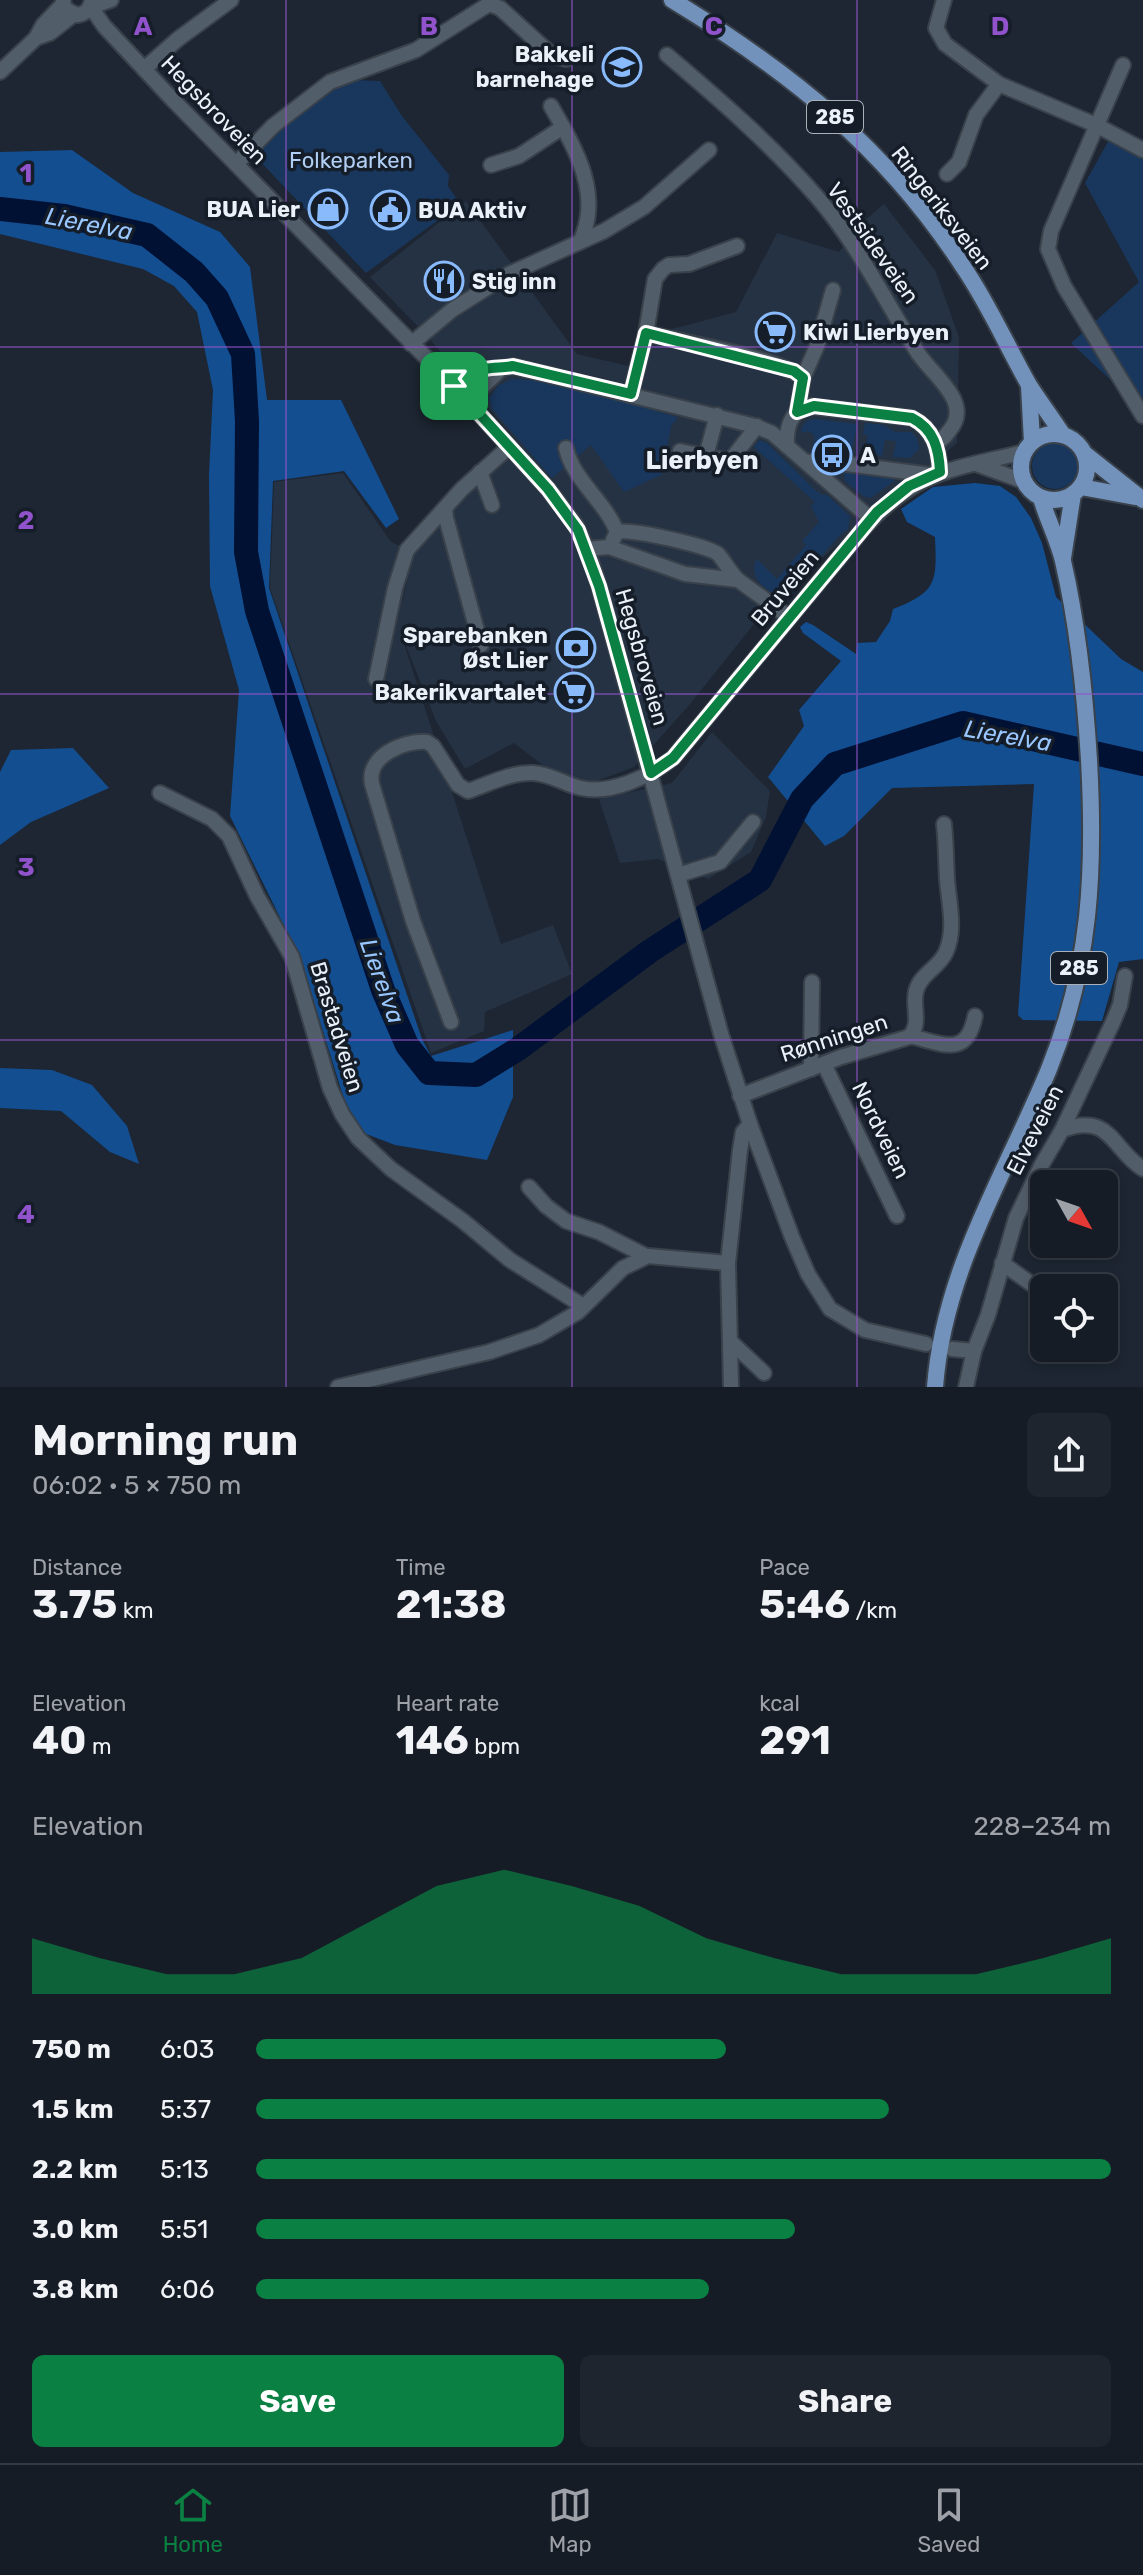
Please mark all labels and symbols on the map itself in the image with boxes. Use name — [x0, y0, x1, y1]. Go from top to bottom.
text: A — [134, 11, 153, 42]
text: B — [420, 11, 438, 42]
text: C — [705, 11, 723, 42]
text: D — [991, 11, 1009, 42]
place label: Bakkeli barnehage — [476, 41, 594, 93]
school or university icon: Bakkeli barnehage — [601, 46, 643, 88]
street label: Hegsbroveien — [155, 50, 273, 170]
road number: 285 — [807, 101, 863, 133]
street label: Ringeriksveien — [885, 141, 999, 275]
park label: Folkeparken — [289, 147, 413, 174]
text: 1 — [20, 158, 32, 189]
street label: Vestsideveien — [821, 177, 925, 309]
shop icon: BUA Lier — [307, 188, 349, 230]
public building icon: BUA Aktiv — [369, 189, 411, 231]
place label: BUA Lier — [207, 196, 300, 223]
place label: BUA Aktiv — [418, 197, 527, 224]
water label: Lierelva — [43, 202, 135, 246]
restaurant icon: Stig inn — [423, 260, 465, 302]
place label: Stig inn — [472, 268, 556, 295]
supermarket icon: Kiwi Lierbyen — [754, 311, 796, 353]
place label: Kiwi Lierbyen — [803, 319, 949, 346]
pin — [420, 352, 488, 420]
bus stop icon: A — [811, 434, 853, 476]
place label: A — [860, 442, 876, 469]
district label: Lierbyen — [645, 445, 759, 476]
text: 2 — [18, 505, 34, 536]
street label: Bruveien — [745, 544, 825, 632]
street label: Hegsbroveien — [610, 586, 674, 728]
place label: Sparebanken Øst Lier — [403, 622, 548, 674]
bank icon: Sparebanken Øst Lier — [555, 627, 597, 669]
supermarket icon: Bakerikvartalet — [553, 671, 595, 713]
place label: Bakerikvartalet — [375, 679, 546, 706]
water label: Lierelva — [962, 715, 1054, 757]
text: 3 — [17, 852, 35, 883]
water label: Lierelva — [354, 935, 410, 1027]
road number: 285 — [1051, 952, 1107, 984]
street label: Brastadveien — [304, 958, 370, 1096]
street label: Rønningen — [777, 1008, 891, 1068]
street label: Nordveien — [846, 1077, 916, 1183]
street label: Elveveien — [1001, 1080, 1069, 1180]
north arrow — [1030, 1170, 1118, 1258]
text: 4 — [17, 1199, 35, 1230]

